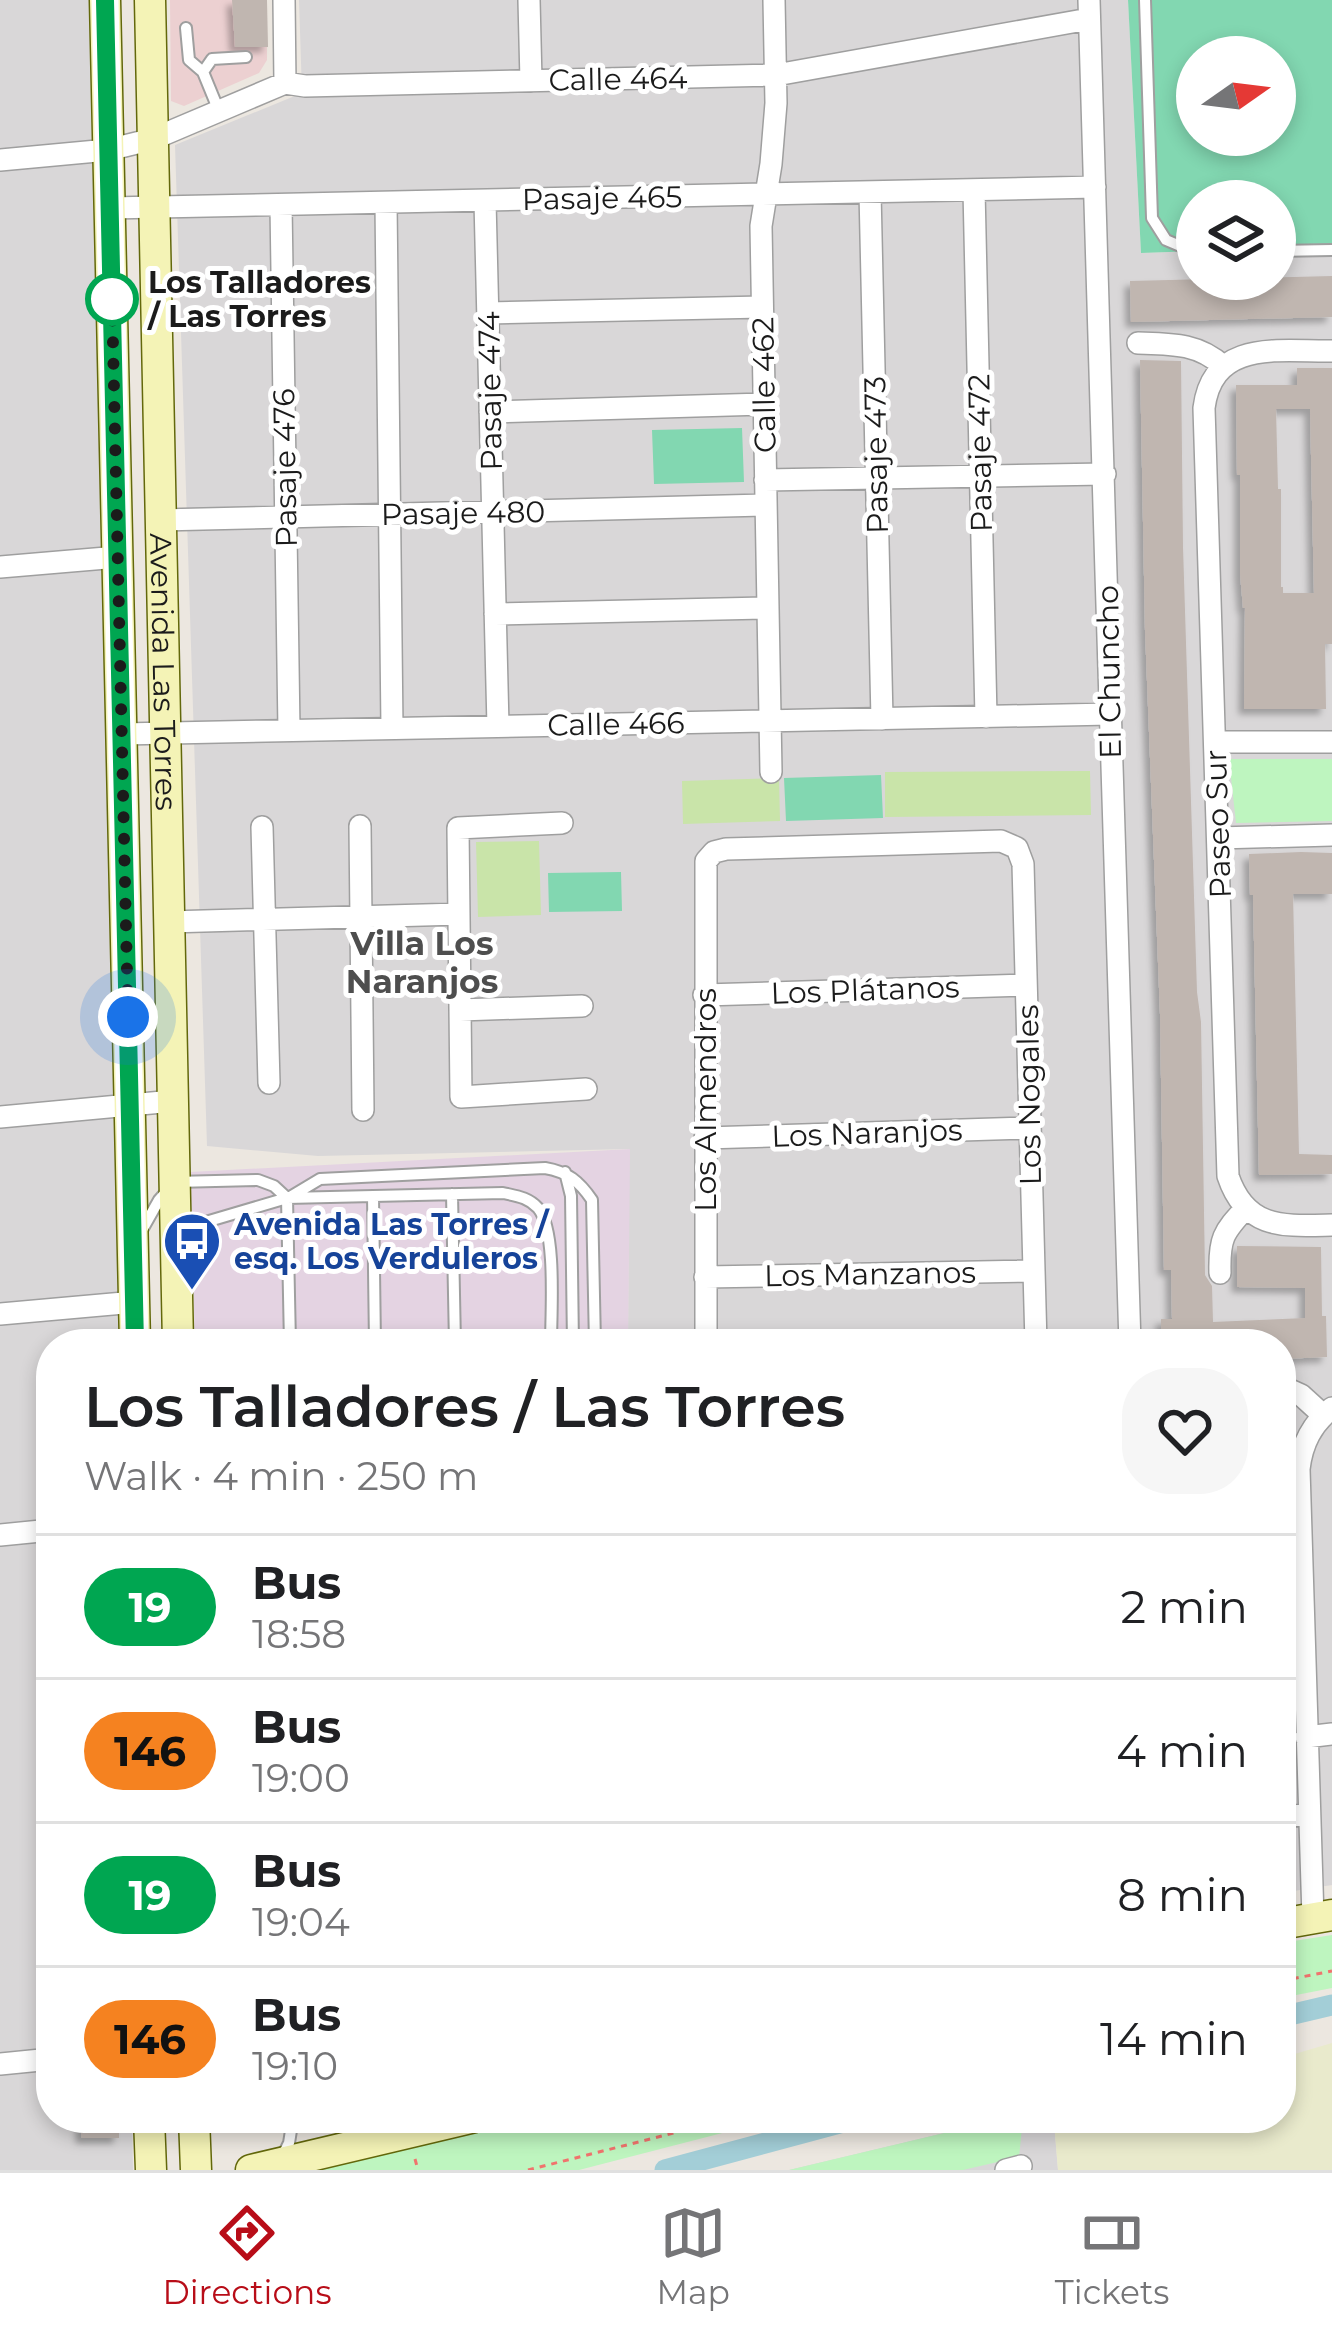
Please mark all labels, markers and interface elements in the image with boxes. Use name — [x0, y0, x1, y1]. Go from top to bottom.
north arrow — [1176, 36, 1296, 156]
map controls — [1176, 36, 1296, 300]
street label: Calle 464 — [548, 59, 688, 99]
street label: Pasaje 465 — [521, 178, 683, 218]
button: layers — [1176, 180, 1296, 300]
place label: Los Talladores / Las Torres — [147, 264, 371, 335]
marker: Los Talladores / Las Torres — [87, 274, 137, 324]
street label: Pasaje 474 — [470, 311, 510, 471]
street label: Calle 462 — [744, 317, 784, 453]
street label: Pasaje 472 — [960, 374, 1000, 532]
street label: Pasaje 473 — [856, 376, 896, 534]
street label: Pasaje 476 — [265, 388, 305, 548]
street label: Pasaje 480 — [380, 493, 546, 533]
street label: Avenida Las Torres — [143, 533, 185, 811]
street label: El Chuncho — [1089, 585, 1129, 759]
street label: Calle 466 — [547, 704, 685, 744]
street label: Paseo Sur — [1197, 749, 1239, 899]
district label: Villa Los Naranjos — [346, 923, 498, 1001]
street label: Los Plátanos — [770, 968, 960, 1012]
your location — [98, 987, 158, 1047]
street label: Los Almendros — [687, 988, 724, 1212]
street label: Los Nogales — [1009, 1004, 1049, 1186]
street label: Los Naranjos — [771, 1111, 963, 1155]
place label: Avenida Las Torres / esq. Los Verduleros — [233, 1206, 551, 1277]
bus stop icon: Avenida Las Torres / esq. Los Verduleros — [161, 1210, 223, 1292]
street label: Los Manzanos — [764, 1254, 976, 1294]
button: heart — [1122, 1368, 1248, 1494]
text: Los Talladores / Las Torres — [84, 1372, 845, 1441]
text: Walk · 4 min · 250 m — [84, 1452, 478, 1500]
text: Bus — [252, 1555, 341, 1610]
text: 2 min — [1120, 1579, 1248, 1634]
text: 19 — [128, 1581, 172, 1633]
text: 18:58 — [252, 1610, 346, 1658]
text: Bus — [252, 1699, 341, 1754]
text: 4 min — [1116, 1723, 1248, 1778]
text: 146 — [114, 1725, 186, 1777]
text: 19:00 — [252, 1754, 350, 1802]
text: Bus — [252, 1843, 341, 1898]
text: 8 min — [1117, 1867, 1248, 1922]
text: 19 — [128, 1869, 172, 1921]
text: 19:04 — [252, 1898, 350, 1946]
text: Bus — [252, 1987, 341, 2042]
text: 14 min — [1100, 2011, 1248, 2066]
text: 146 — [114, 2013, 186, 2065]
text: 19:10 — [252, 2042, 338, 2090]
tab: Directions — [162, 2200, 332, 2312]
tab: Map — [657, 2200, 730, 2312]
tab: Tickets — [1055, 2200, 1169, 2312]

